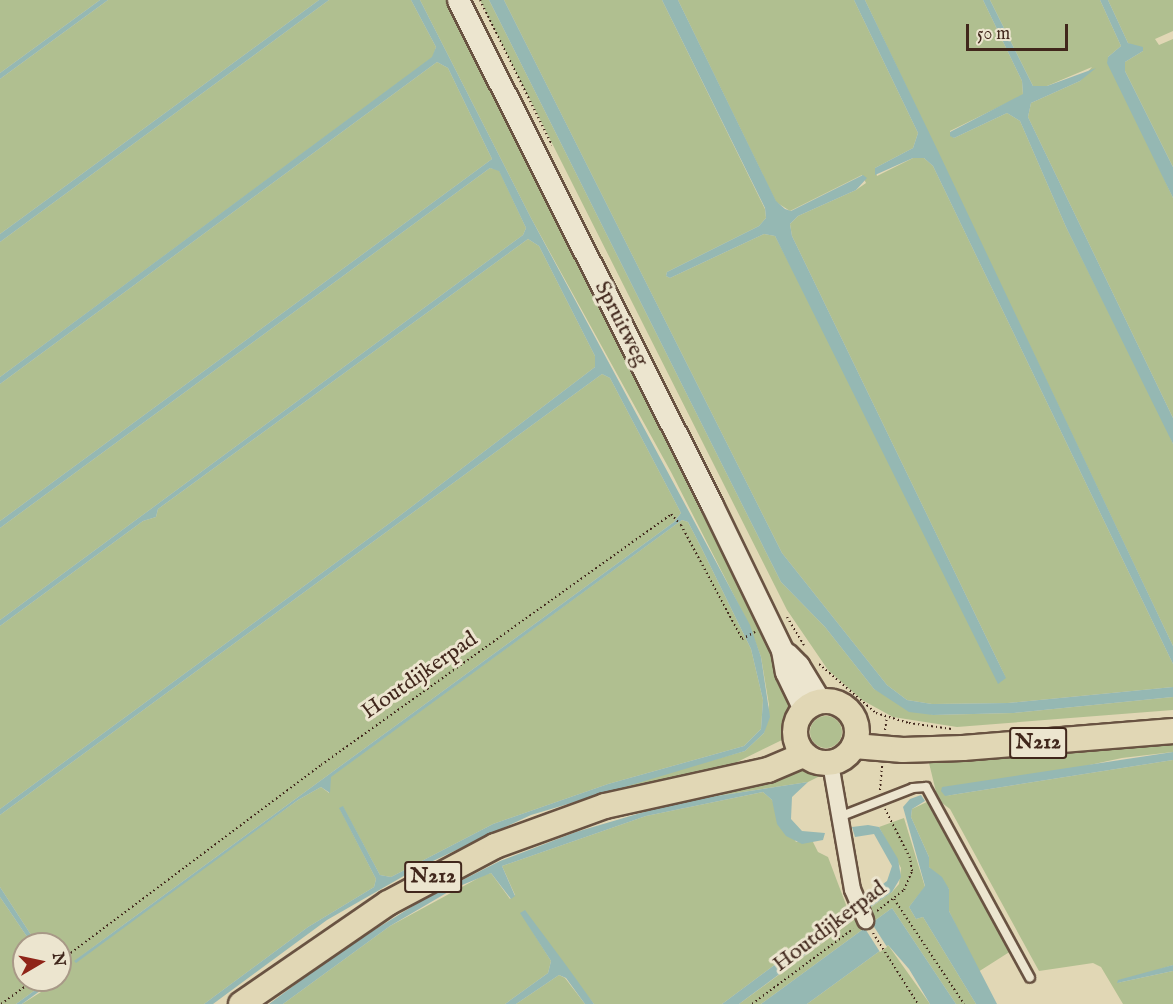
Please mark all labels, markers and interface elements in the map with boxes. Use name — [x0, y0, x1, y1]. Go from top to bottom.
scale bar — [969, 12, 1071, 50]
text: 50 m — [977, 23, 1010, 46]
street label: Spruitweg — [588, 277, 654, 371]
street label: Houtdijkerpad — [357, 626, 483, 726]
road number: N212 — [1008, 725, 1068, 761]
road number: N212 — [403, 859, 463, 895]
street label: Houtdijkerpad — [768, 876, 892, 978]
north arrow — [12, 932, 72, 992]
text: N — [47, 951, 69, 968]

